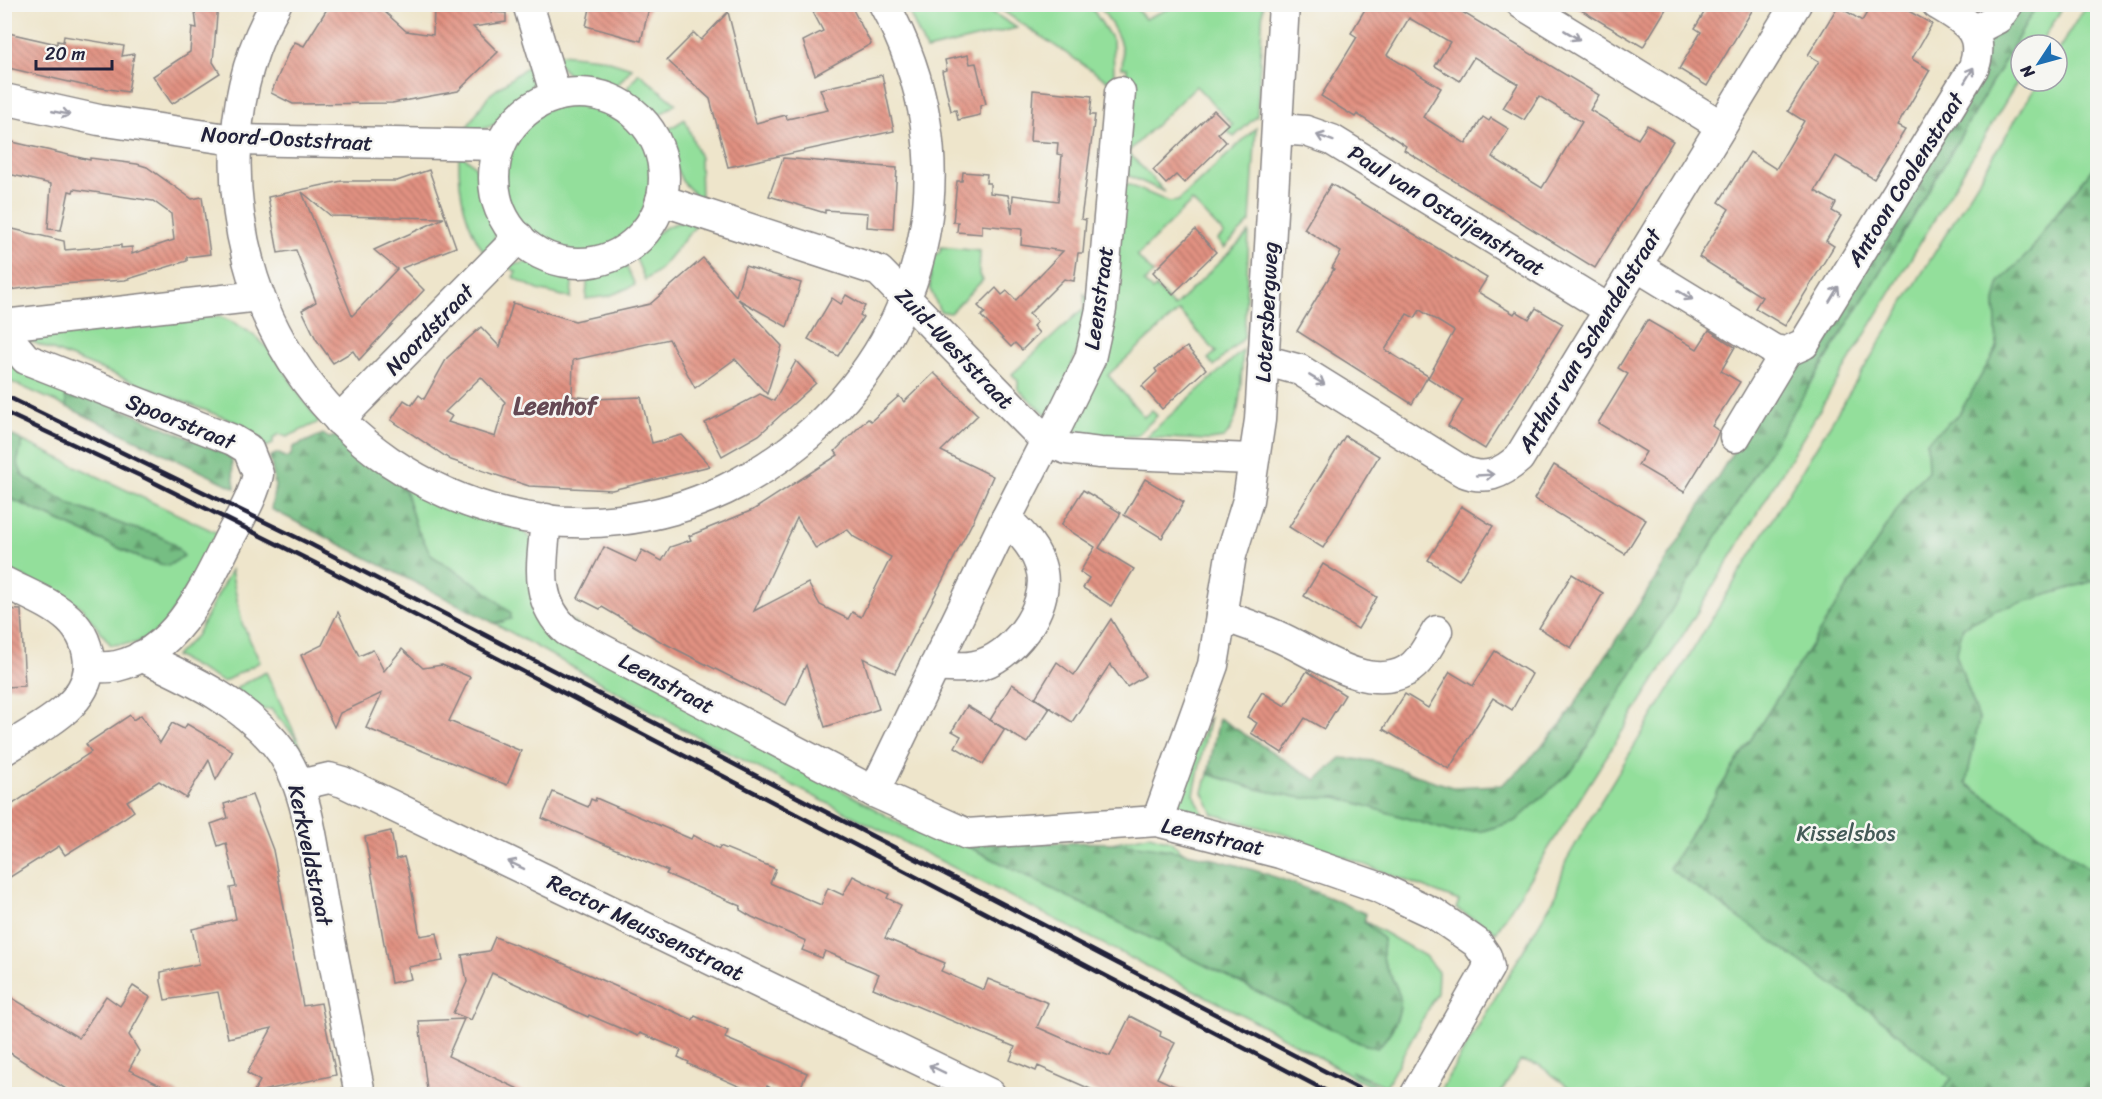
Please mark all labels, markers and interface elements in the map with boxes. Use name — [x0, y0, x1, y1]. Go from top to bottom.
one-way arrow — [1563, 28, 1580, 41]
scale bar — [36, 33, 112, 71]
north arrow — [2009, 33, 2069, 93]
text: 20 m — [45, 38, 85, 70]
text: N — [2012, 58, 2043, 85]
one-way arrow — [1964, 67, 1976, 84]
street label: Antoon Coolenstraat — [1835, 83, 1975, 275]
one-way arrow — [51, 108, 71, 119]
street label: Noord-Ooststraat — [200, 115, 374, 162]
one-way arrow — [1316, 132, 1334, 143]
street label: Paul van Ostaijenstraat — [1340, 134, 1554, 287]
street label: Arthur van Schendelstraat — [1506, 219, 1673, 461]
street label: Lotersbergweg — [1243, 241, 1290, 383]
street label: Leenstraat — [1072, 243, 1125, 352]
street label: Noordstraat — [375, 273, 485, 385]
street label: Zuid-Weststraat — [885, 278, 1024, 419]
one-way arrow — [1828, 286, 1840, 303]
one-way arrow — [1676, 290, 1693, 302]
one-way arrow — [1308, 375, 1325, 387]
street label: Spoorstraat — [120, 382, 243, 462]
district label: Leenhof — [513, 385, 599, 427]
one-way arrow — [1475, 469, 1494, 480]
street label: Leenstraat — [612, 642, 722, 725]
street label: Kerkveldstraat — [277, 781, 345, 930]
street label: Leenstraat — [1158, 806, 1268, 867]
park label: Kisselsbos — [1796, 814, 1896, 853]
one-way arrow — [508, 858, 526, 870]
street label: Rector Meussenstraat — [540, 863, 751, 992]
one-way arrow — [929, 1062, 947, 1074]

